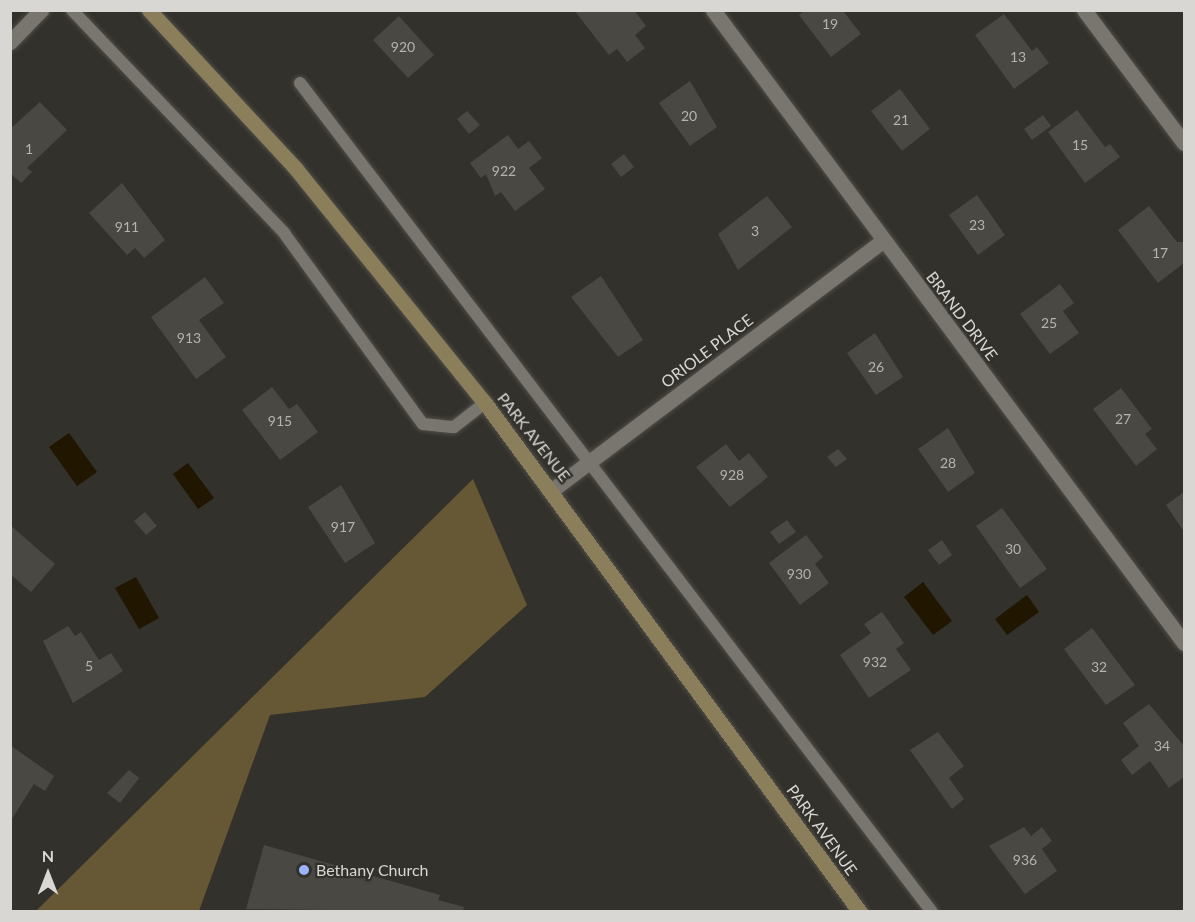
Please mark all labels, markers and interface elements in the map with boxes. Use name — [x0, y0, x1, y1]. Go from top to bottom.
house number: 19 — [822, 16, 838, 32]
house number: 920 — [391, 39, 415, 55]
house number: 13 — [1010, 49, 1026, 65]
house number: 20 — [681, 108, 697, 124]
house number: 21 — [893, 112, 909, 128]
house number: 15 — [1072, 137, 1088, 153]
house number: 1 — [25, 141, 33, 157]
house number: 922 — [492, 163, 516, 179]
house number: 23 — [969, 217, 985, 233]
house number: 911 — [115, 219, 139, 235]
house number: 3 — [751, 223, 759, 239]
house number: 17 — [1152, 245, 1168, 261]
street label: BRAND DRIVE — [922, 268, 1002, 364]
street label: ORIOLE PLACE — [657, 310, 757, 392]
house number: 25 — [1041, 315, 1057, 331]
house number: 913 — [177, 330, 201, 346]
house number: 26 — [868, 359, 884, 375]
street label: PARK AVENUE — [493, 389, 575, 485]
house number: 27 — [1115, 411, 1131, 427]
house number: 915 — [268, 413, 292, 429]
house number: 28 — [940, 455, 956, 471]
house number: 928 — [720, 467, 744, 483]
house number: 917 — [331, 519, 355, 535]
house number: 30 — [1005, 541, 1021, 557]
house number: 930 — [787, 566, 811, 582]
house number: 932 — [863, 654, 887, 670]
house number: 5 — [85, 658, 93, 674]
house number: 32 — [1091, 659, 1107, 675]
house number: 34 — [1154, 738, 1170, 754]
street label: PARK AVENUE — [783, 781, 861, 879]
north arrow — [18, 844, 78, 904]
text: N — [42, 846, 54, 865]
house number: 936 — [1013, 852, 1037, 868]
place label: Bethany Church — [316, 860, 429, 880]
marker: Bethany Church — [297, 863, 311, 877]

